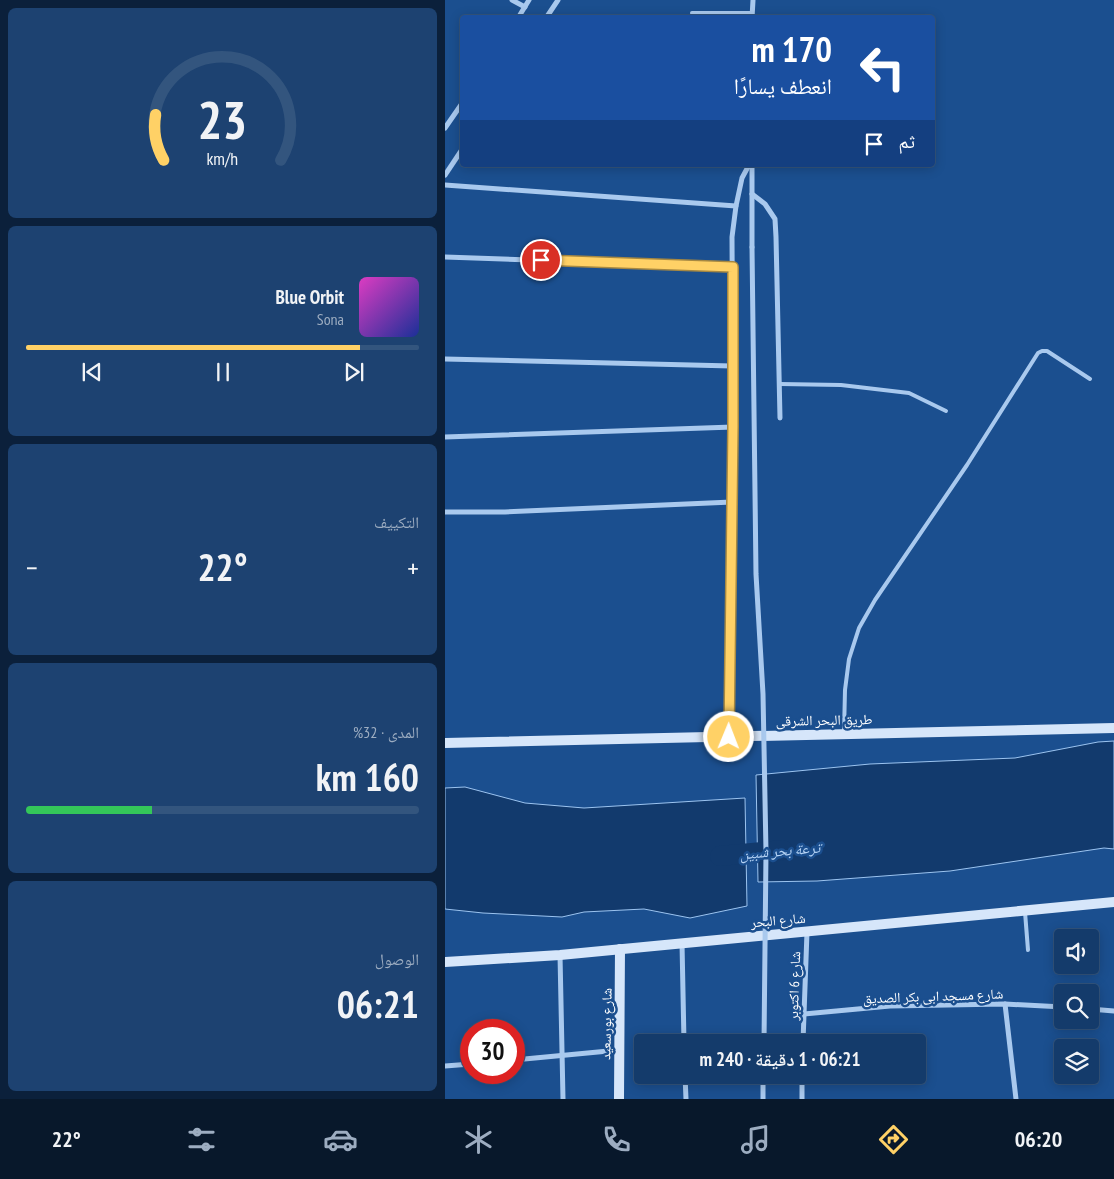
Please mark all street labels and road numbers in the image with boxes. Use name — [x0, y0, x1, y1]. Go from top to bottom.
street label: طريق البحر الشرقى — [775, 710, 873, 731]
street label: شارع البحر — [749, 909, 806, 932]
street label: شارع 6 اكتوبر — [784, 951, 805, 1022]
street label: شارع مسجد ابى بكر الصديق — [862, 985, 1004, 1008]
street label: شارع بورسعيد — [596, 988, 617, 1060]

